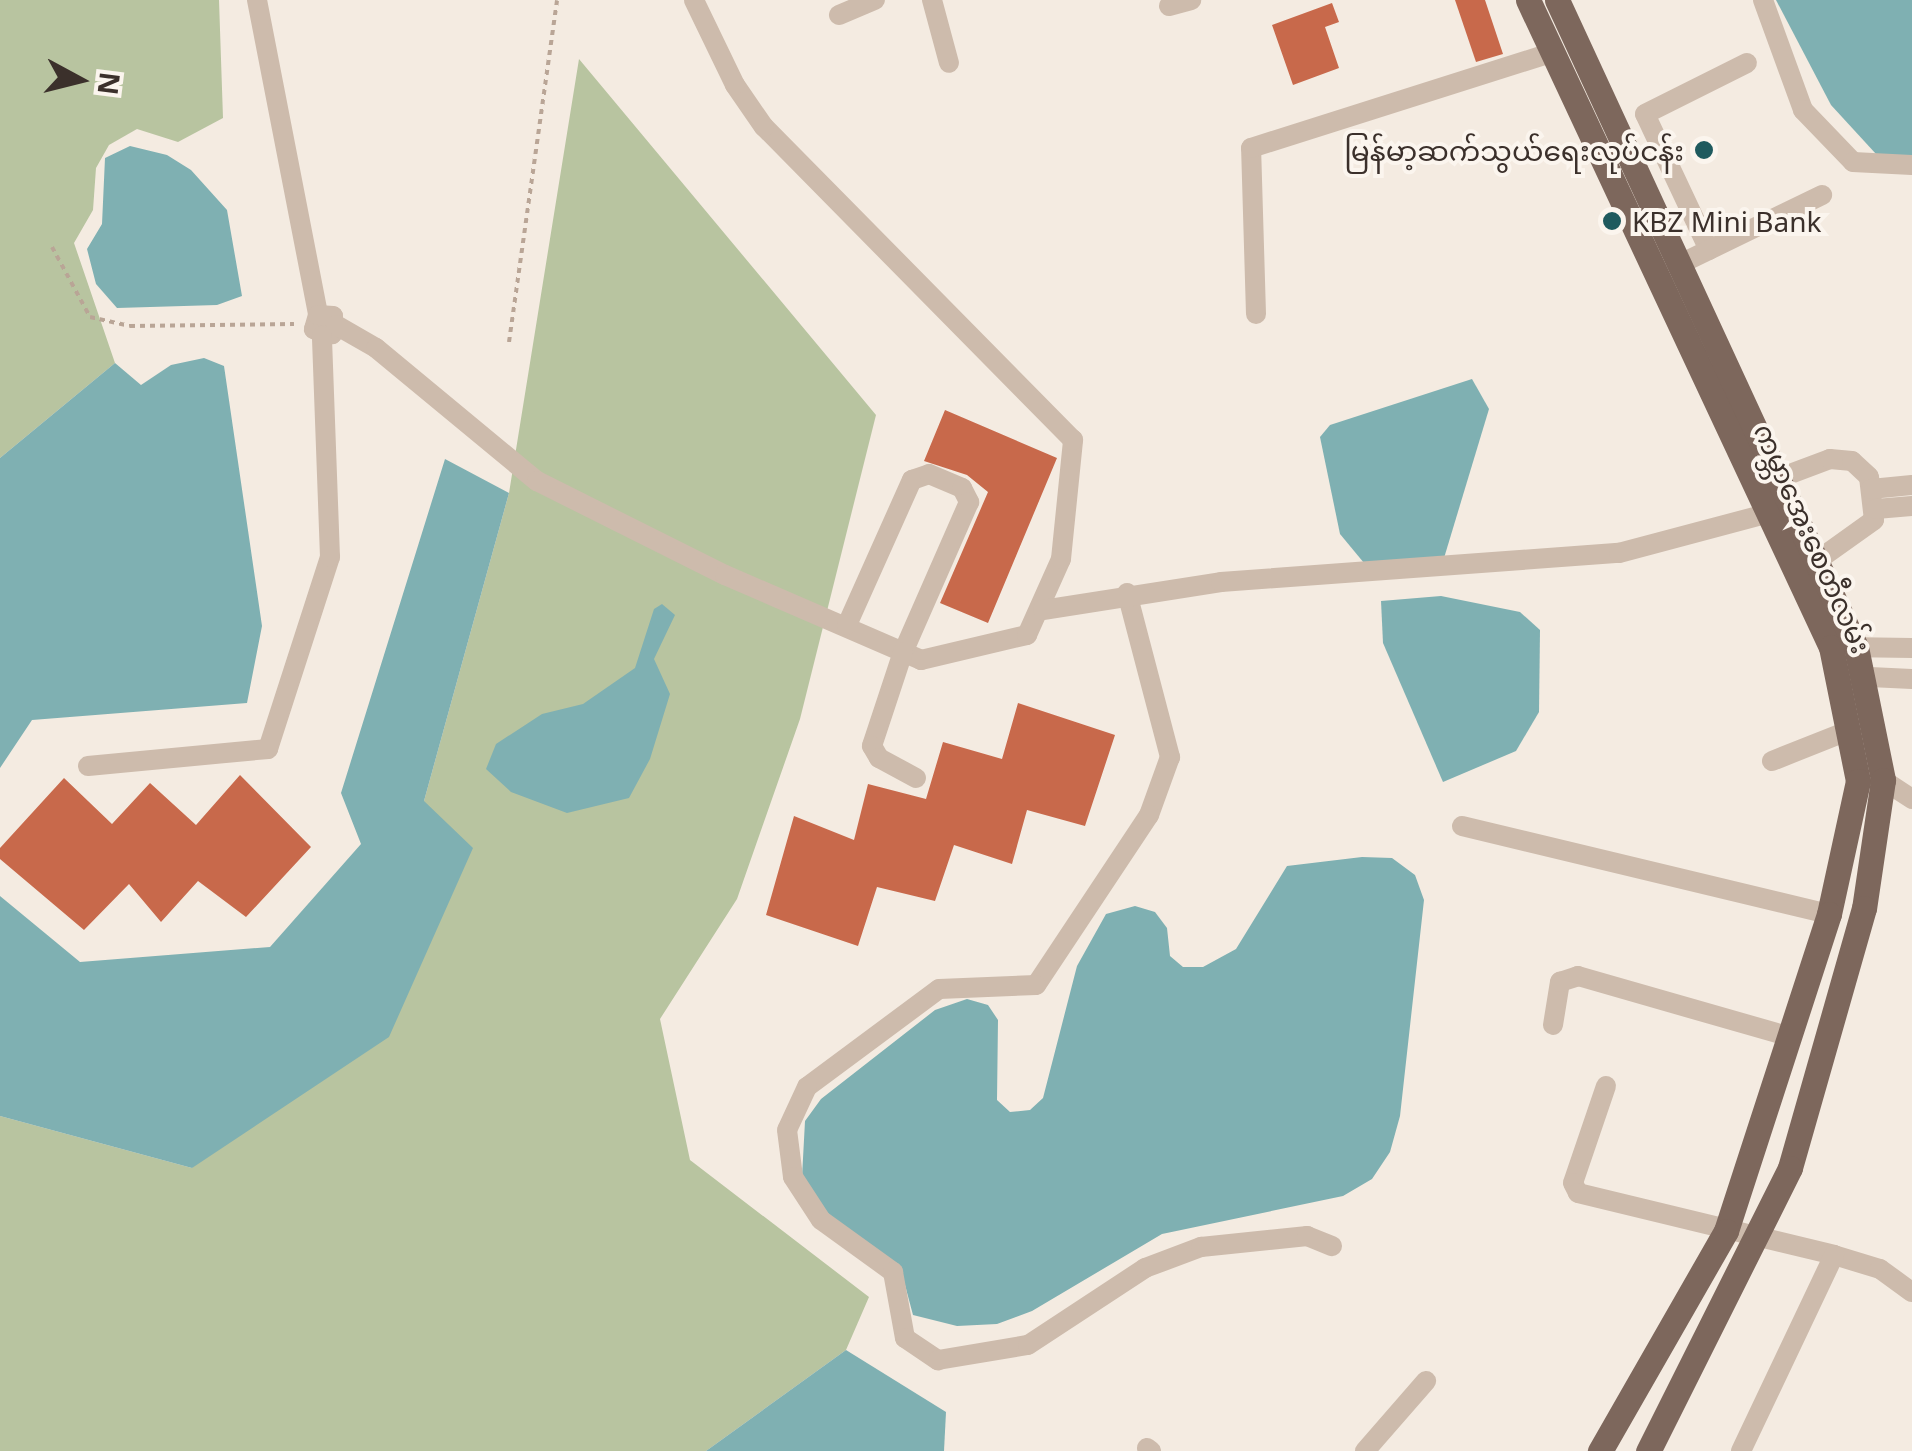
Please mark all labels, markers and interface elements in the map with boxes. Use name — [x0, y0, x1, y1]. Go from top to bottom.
north arrow — [30, 30, 130, 130]
text: N — [90, 70, 130, 97]
place label: မြန်မာ့ဆက်သွယ်ရေးလုပ်ငန်း — [1344, 133, 1684, 167]
marker: မြန်မာ့ဆက်သွယ်ရေးလုပ်ငန်း — [1693, 139, 1715, 161]
place label: KBZ Mini Bank — [1632, 204, 1821, 238]
marker: KBZ Mini Bank — [1601, 210, 1623, 232]
street label: ကမ္ဘာအေးစေတီလမ်း — [1747, 418, 1879, 658]

